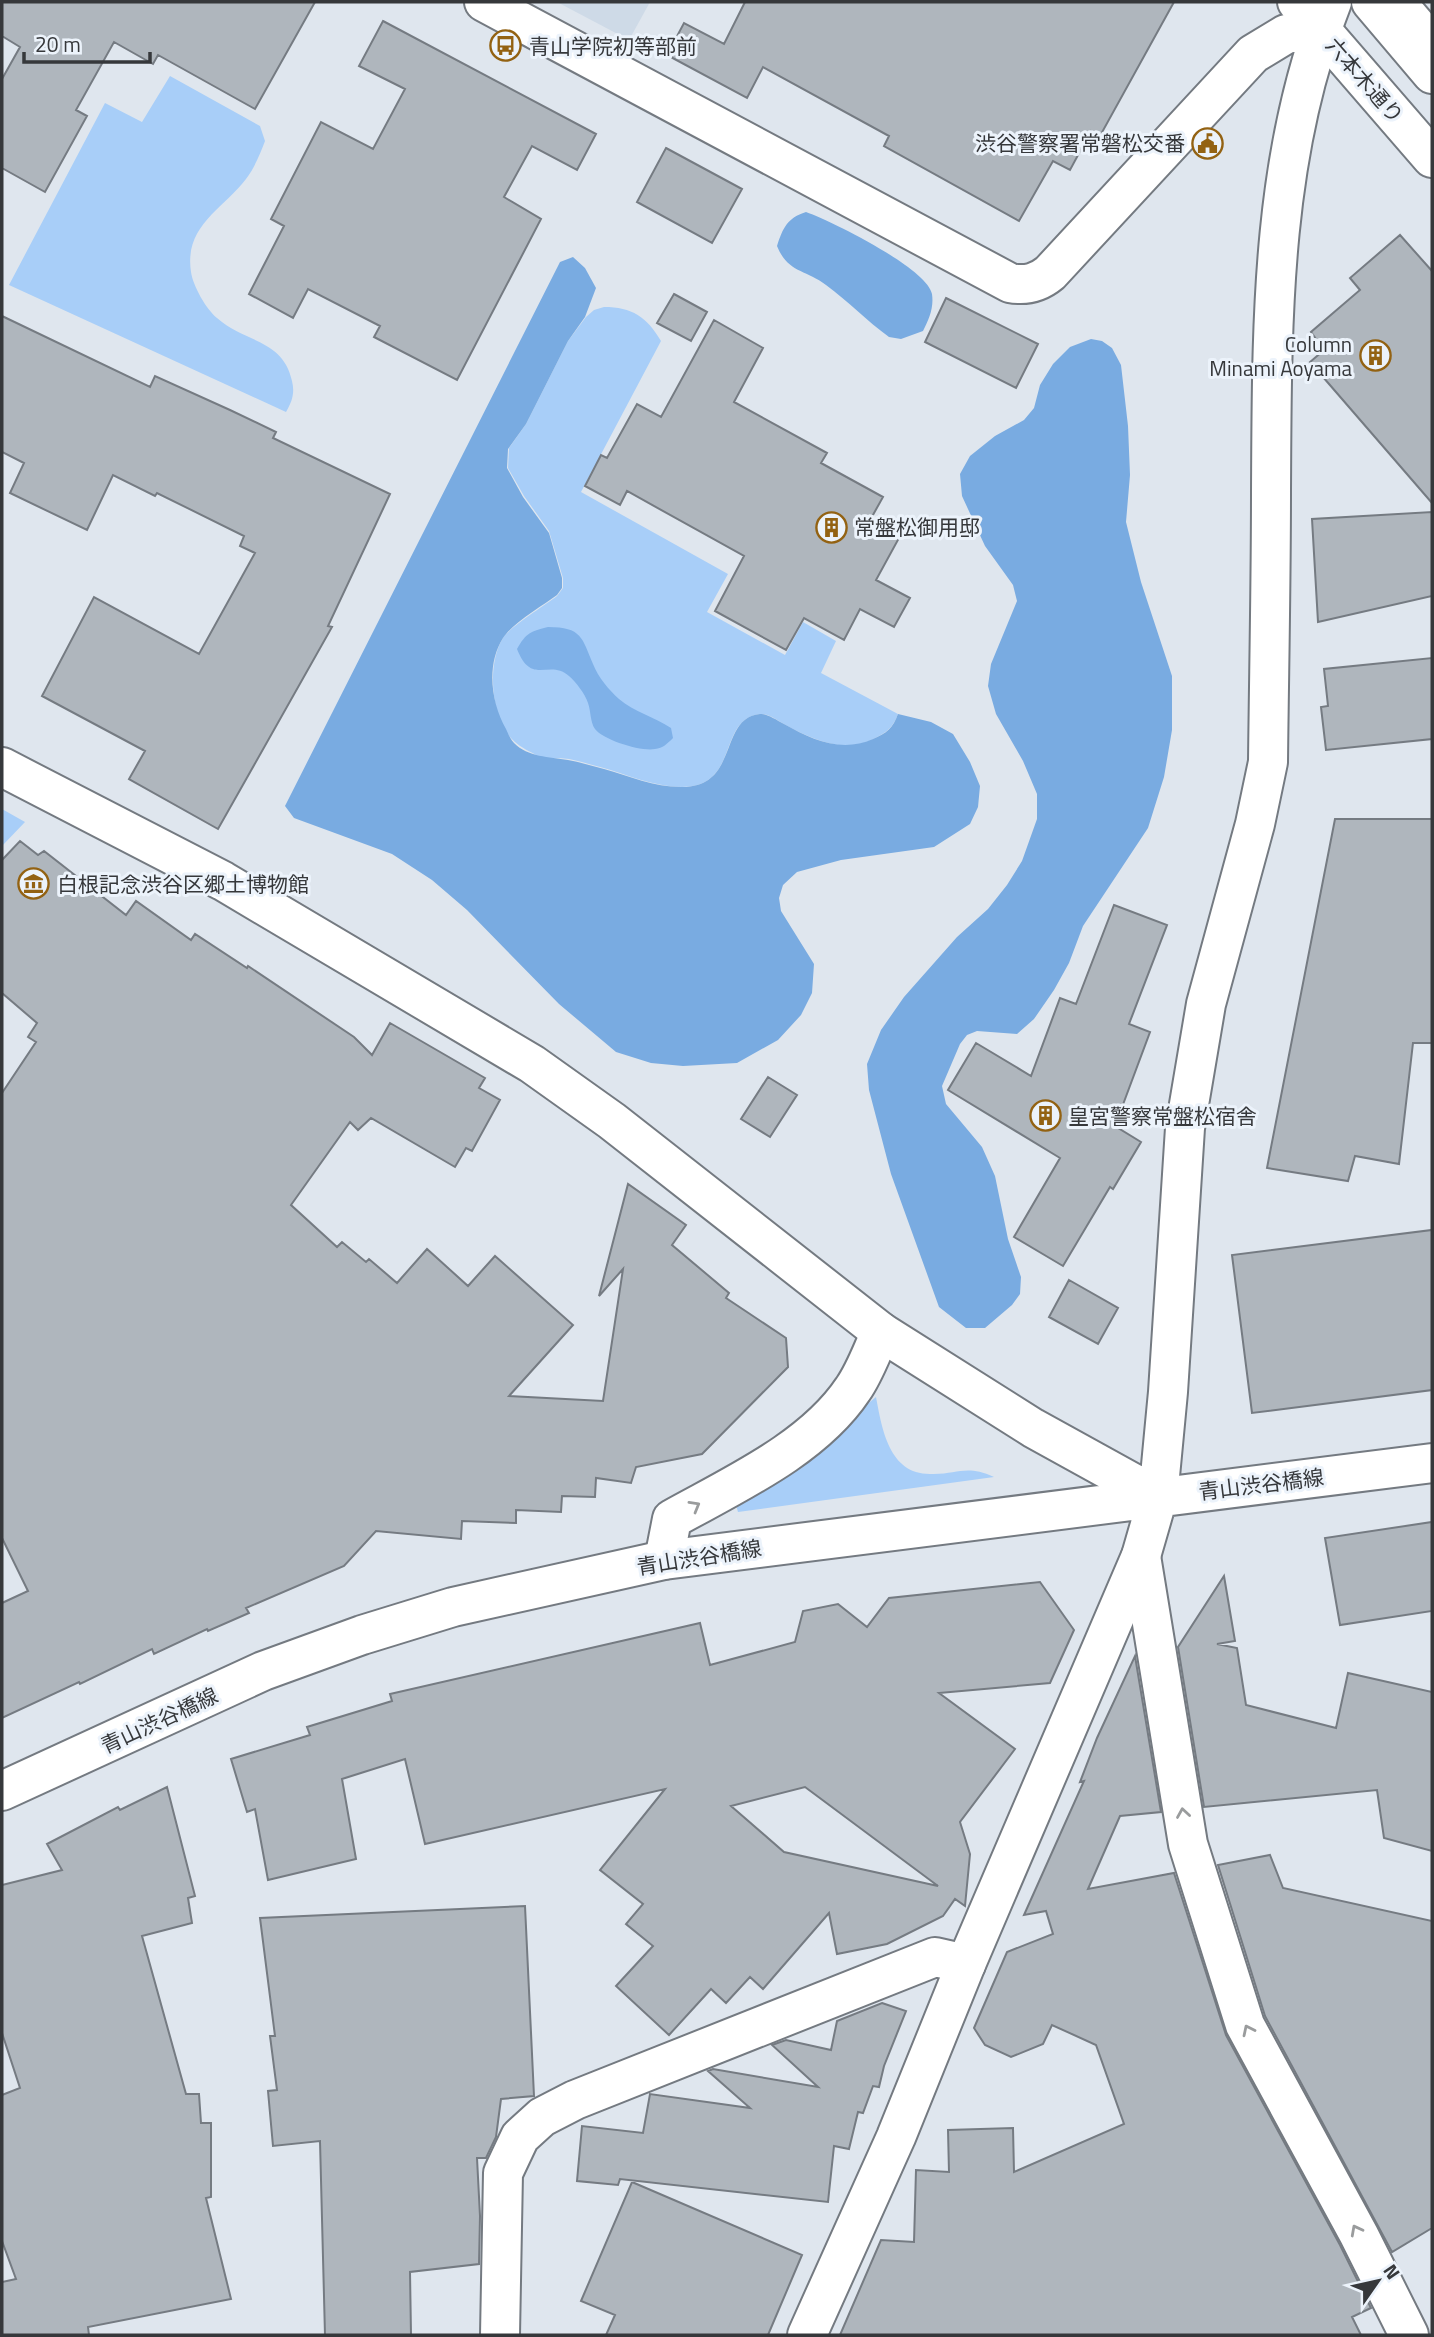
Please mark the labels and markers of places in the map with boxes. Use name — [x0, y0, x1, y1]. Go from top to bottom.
bus stop icon: 青山学院初等部前 — [489, 29, 523, 63]
place label: 青山学院初等部前 — [529, 30, 697, 62]
public building icon: 渋谷警察署常磐松交番 — [1191, 126, 1225, 160]
place label: 渋谷警察署常磐松交番 — [975, 127, 1185, 159]
place label: Column Minami Aoyama — [1209, 328, 1352, 384]
building icon: Column Minami Aoyama — [1358, 339, 1392, 373]
building icon: 常盤松御用邸 — [814, 510, 848, 544]
place label: 常盤松御用邸 — [854, 511, 980, 543]
museum icon: 白根記念渋谷区郷土博物館 — [17, 867, 51, 901]
place label: 白根記念渋谷区郷土博物館 — [57, 868, 309, 900]
building icon: 皇宮警察常盤松宿舎 — [1028, 1099, 1062, 1133]
place label: 皇宮警察常盤松宿舎 — [1068, 1100, 1257, 1132]

